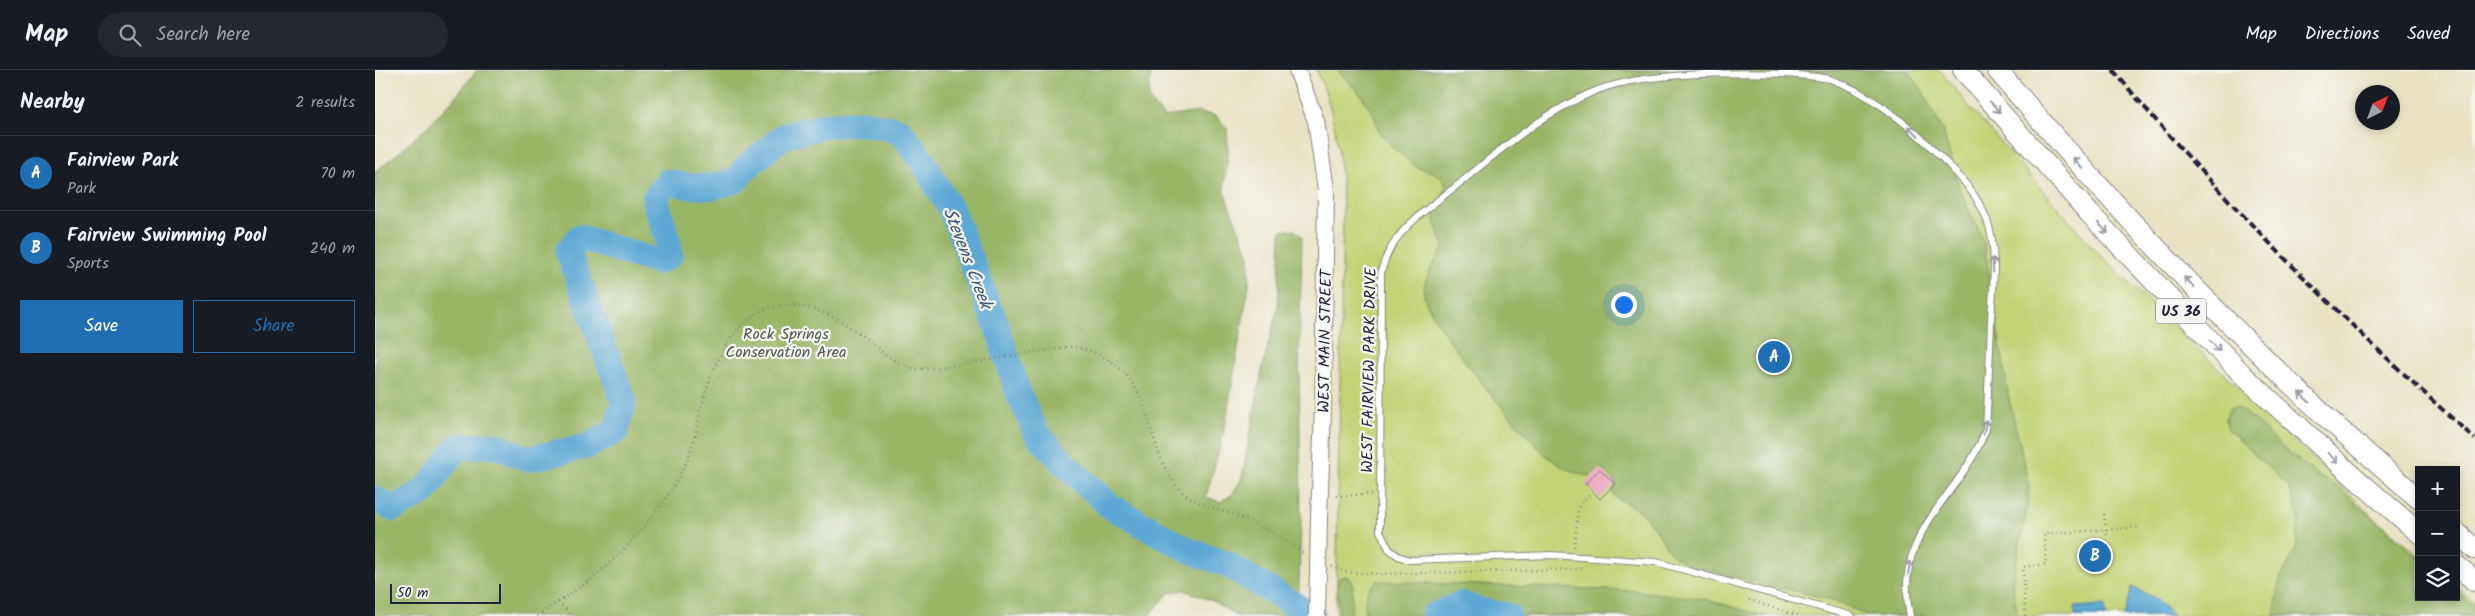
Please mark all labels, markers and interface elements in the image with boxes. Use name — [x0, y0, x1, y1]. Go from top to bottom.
search box — [98, 12, 448, 57]
text: Map — [25, 15, 68, 54]
text: Search here — [156, 20, 250, 50]
text: Map — [2245, 20, 2277, 49]
text: Directions — [2305, 20, 2379, 49]
text: Saved — [2407, 20, 2450, 49]
icon: search — [116, 21, 144, 49]
north arrow — [2355, 85, 2400, 130]
text: Nearby — [20, 86, 85, 119]
text: 2 results — [295, 90, 355, 115]
one-way arrow — [1989, 100, 2001, 113]
one-way arrow — [1906, 125, 1919, 136]
text: Fairview Park — [67, 146, 178, 176]
one-way arrow — [2072, 157, 2084, 170]
text: A — [31, 161, 41, 186]
text: 70 m — [320, 161, 355, 186]
text: Park — [67, 176, 96, 201]
water label: Stevens Creek — [934, 204, 1000, 316]
text: Fairview Swimming Pool — [67, 221, 267, 251]
one-way arrow — [2097, 222, 2109, 235]
text: B — [31, 236, 41, 261]
text: 240 m — [310, 236, 355, 261]
text: Sports — [67, 251, 109, 276]
one-way arrow — [1988, 257, 1998, 273]
street label: WEST FAIRVIEW PARK DRIVE — [1355, 266, 1384, 473]
street label: WEST MAIN STREET — [1312, 268, 1339, 413]
one-way arrow — [2182, 276, 2195, 288]
your location — [1611, 292, 1637, 318]
road number: US 36 — [2156, 298, 2206, 324]
button: Save — [20, 300, 183, 353]
button: Share — [193, 300, 355, 353]
park label: Rock Springs Conservation Area — [726, 322, 846, 365]
pin: A — [1758, 338, 1790, 376]
one-way arrow — [2209, 340, 2221, 352]
one-way arrow — [2298, 391, 2310, 403]
one-way arrow — [1981, 419, 1991, 435]
one-way arrow — [2327, 452, 2340, 464]
map controls — [2415, 466, 2460, 601]
button: + — [2415, 466, 2460, 511]
button: − — [2415, 511, 2460, 556]
pin: B — [2079, 537, 2111, 575]
button: layers — [2415, 556, 2460, 601]
one-way arrow — [1904, 560, 1914, 576]
scale bar — [390, 581, 501, 604]
text: 50 m — [397, 582, 428, 604]

